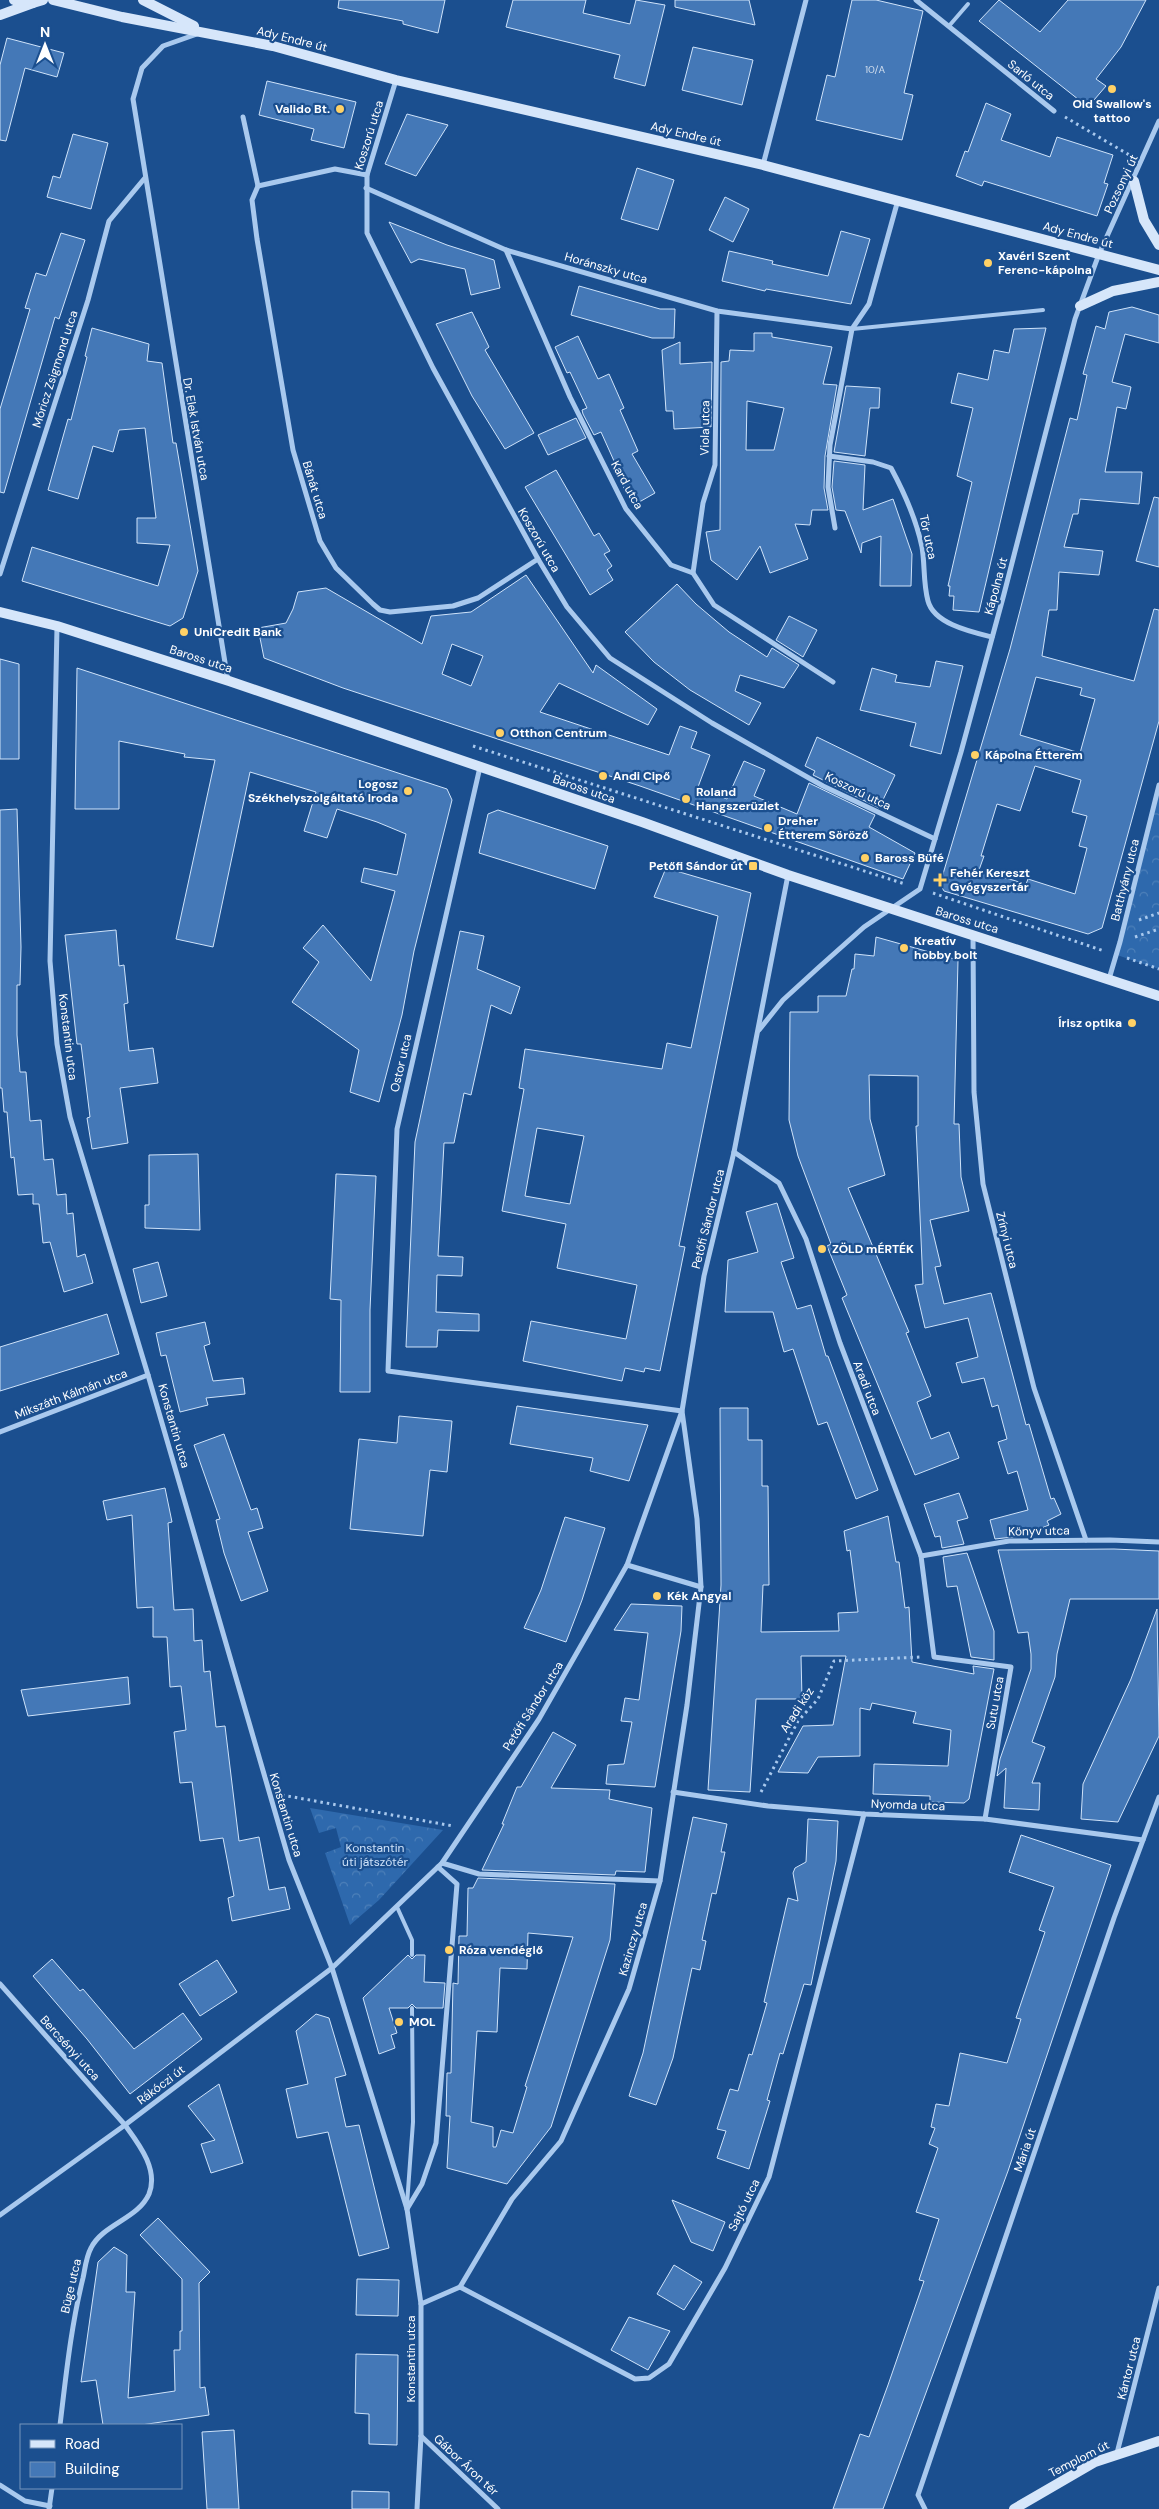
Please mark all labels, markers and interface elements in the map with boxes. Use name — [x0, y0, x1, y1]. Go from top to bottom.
north arrow — [20, 20, 70, 70]
text: N — [40, 23, 50, 41]
street label: Ady Endre út — [255, 23, 329, 56]
street label: Sarló utca — [1004, 56, 1058, 104]
house number: 10/A — [865, 63, 885, 76]
marker: Old Swallow's tattoo — [1106, 83, 1118, 95]
place label: Old Swallow's tattoo — [1072, 96, 1152, 126]
street label: Koszorú utca — [351, 98, 387, 172]
place label: Valido Bt. — [275, 101, 330, 117]
marker: Valido Bt. — [334, 103, 346, 115]
street label: Ady Endre út — [649, 118, 723, 150]
street label: Pozsonyi út — [1100, 152, 1142, 216]
street label: Ady Endre út — [1041, 218, 1115, 252]
place label: Xavéri Szent Ferenc-kápolna — [998, 248, 1092, 278]
street label: Horánszky utca — [563, 249, 649, 287]
marker: Xavéri Szent Ferenc-kápolna — [982, 257, 994, 269]
street label: Móricz Zsigmond utca — [28, 308, 82, 430]
street label: Dr. Elek István utca — [179, 376, 213, 482]
street label: Viola utca — [697, 400, 713, 456]
street label: Kard utca — [607, 458, 647, 512]
street label: Bánát utca — [299, 459, 331, 521]
street label: Koszorú utca — [514, 505, 564, 575]
street label: Tőr utca — [915, 513, 941, 561]
street label: Kápolna út — [981, 555, 1011, 616]
place label: UniCredit Bank — [194, 624, 282, 640]
marker: UniCredit Bank — [178, 626, 190, 638]
street label: Baross utca — [168, 641, 234, 677]
place label: Otthon Centrum — [510, 725, 607, 741]
marker: Otthon Centrum — [494, 727, 506, 739]
place label: Kápolna Étterem — [985, 747, 1083, 763]
marker: Kápolna Étterem — [969, 749, 981, 761]
place label: Andi Cipő — [613, 768, 670, 784]
street label: Koszorú utca — [822, 768, 894, 814]
marker: Andi Cipő — [597, 770, 609, 782]
street label: Baross utca — [551, 771, 617, 807]
place label: Logosz Székhelyszolgáltató Iroda — [248, 776, 398, 806]
place label: Roland Hangszerüzlet — [696, 784, 779, 814]
marker: Logosz Székhelyszolgáltató Iroda — [402, 785, 414, 797]
marker: Roland Hangszerüzlet — [680, 793, 692, 805]
place label: Dreher Étterem Söröző — [778, 813, 869, 843]
marker: Dreher Étterem Söröző — [762, 822, 774, 834]
street label: Batthyány utca — [1107, 837, 1143, 923]
place label: Baross Büfé — [875, 850, 944, 866]
marker: Baross Büfé — [859, 852, 871, 864]
place label: Petőfi Sándor út — [649, 858, 743, 874]
marker: Petőfi Sándor út — [747, 860, 759, 872]
place label: Fehér Kereszt Gyógyszertár — [950, 865, 1030, 895]
marker: Fehér Kereszt Gyógyszertár — [934, 874, 946, 886]
street label: Baross utca — [934, 903, 1000, 937]
place label: Kreatív hobby bolt — [914, 933, 978, 963]
marker: Kreatív hobby bolt — [898, 942, 910, 954]
street label: Konstantin utca — [55, 993, 81, 1081]
place label: Írisz optika — [1058, 1015, 1122, 1031]
marker: Írisz optika — [1126, 1017, 1138, 1029]
street label: Ostor utca — [387, 1032, 415, 1094]
street label: Petőfi Sándor utca — [688, 1167, 728, 1271]
street label: Zrínyi utca — [992, 1210, 1022, 1270]
place label: ZÖLD mÉRTÉK — [832, 1241, 914, 1257]
marker: ZÖLD mÉRTÉK — [816, 1243, 828, 1255]
street label: Aradi utca — [849, 1358, 885, 1418]
street label: Mikszáth Kálmán utca — [12, 1365, 130, 1423]
street label: Konstantin utca — [154, 1382, 194, 1470]
street label: Könyv utca — [1008, 1522, 1070, 1540]
place label: Kék Angyal — [667, 1588, 731, 1604]
marker: Kék Angyal — [651, 1590, 663, 1602]
street label: Petőfi Sándor utca — [499, 1658, 567, 1754]
street label: Sutu utca — [982, 1675, 1008, 1731]
street label: Aradi köz — [776, 1684, 818, 1736]
street label: Konstantin utca — [266, 1771, 306, 1859]
street label: Nyomda utca — [871, 1796, 945, 1814]
park label: Konstantin úti játszótér — [342, 1840, 408, 1870]
street label: Kazinczy utca — [615, 1900, 651, 1978]
place label: Róza vendéglő — [459, 1942, 543, 1958]
marker: Róza vendéglő — [443, 1944, 455, 1956]
street label: Bercsényi utca — [37, 2012, 103, 2084]
place label: MOL — [409, 2014, 436, 2030]
marker: MOL — [393, 2016, 405, 2028]
street label: Rákóczi út — [134, 2062, 189, 2108]
street label: Mária út — [1010, 2126, 1040, 2174]
street label: Sajtó utca — [725, 2176, 763, 2234]
street label: Büge utca — [57, 2257, 85, 2315]
street label: Konstantin utca — [403, 2316, 419, 2402]
street label: Kántor utca — [1113, 2335, 1145, 2401]
legend — [20, 2424, 182, 2489]
street label: Gábor Áron tér — [430, 2431, 502, 2500]
text: Road — [65, 2434, 100, 2454]
street label: Templom út — [1046, 2437, 1112, 2481]
text: Building — [65, 2459, 120, 2479]

